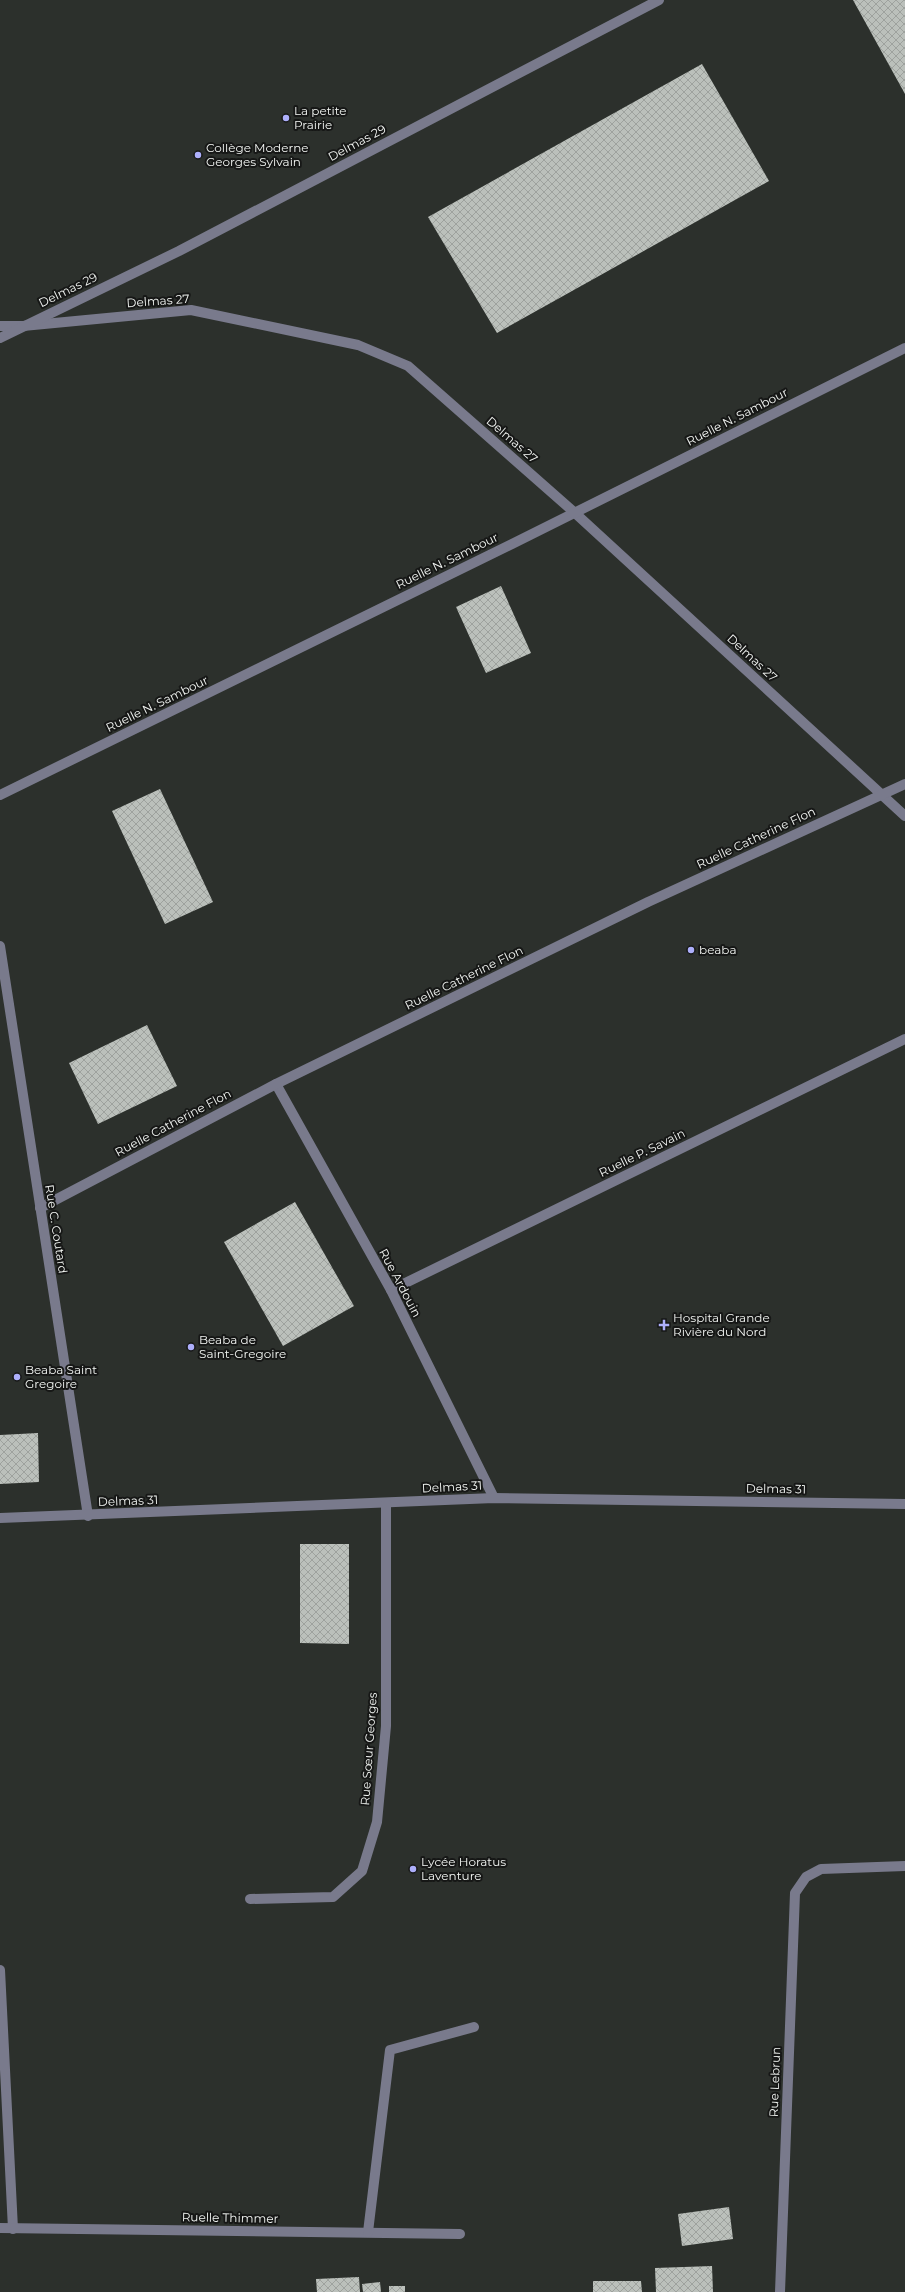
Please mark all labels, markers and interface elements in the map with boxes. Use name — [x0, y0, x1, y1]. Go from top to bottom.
place label: La petite Prairie — [294, 103, 347, 132]
marker: La petite Prairie — [281, 113, 291, 123]
street label: Delmas 29 — [325, 121, 388, 164]
place label: Collège Moderne Georges Sylvain — [206, 140, 309, 169]
marker: Collège Moderne Georges Sylvain — [193, 150, 203, 160]
street label: Delmas 29 — [36, 269, 100, 310]
street label: Delmas 27 — [126, 291, 190, 310]
street label: Ruelle N. Sambour — [683, 384, 790, 449]
street label: Delmas 27 — [484, 413, 541, 466]
street label: Ruelle N. Sambour — [393, 529, 501, 592]
street label: Delmas 27 — [724, 631, 781, 685]
street label: Ruelle N. Sambour — [103, 672, 211, 735]
street label: Ruelle Catherine Flon — [694, 803, 818, 872]
street label: Ruelle Catherine Flon — [402, 942, 525, 1013]
place label: beaba — [699, 942, 736, 957]
marker: beaba — [686, 945, 696, 955]
street label: Ruelle Catherine Flon — [112, 1086, 233, 1160]
street label: Ruelle P. Savain — [596, 1125, 687, 1180]
street label: Rue C. Coutard — [42, 1183, 71, 1274]
street label: Rue Ardouin — [376, 1246, 425, 1320]
place label: Hospital Grande Rivière du Nord — [673, 1310, 770, 1339]
marker: Hospital Grande Rivière du Nord — [658, 1319, 670, 1331]
place label: Beaba de Saint-Gregoire — [199, 1332, 286, 1361]
marker: Beaba de Saint-Gregoire — [186, 1342, 196, 1352]
place label: Beaba Saint Gregoire — [25, 1362, 97, 1391]
marker: Beaba Saint Gregoire — [12, 1372, 22, 1382]
street label: Delmas 31 — [421, 1477, 482, 1496]
street label: Delmas 31 — [746, 1480, 806, 1497]
street label: Delmas 31 — [98, 1492, 158, 1509]
street label: Rue Sœur Georges — [357, 1692, 380, 1806]
place label: Lycée Horatus Laventure — [421, 1854, 506, 1883]
marker: Lycée Horatus Laventure — [408, 1864, 418, 1874]
street label: Rue Lebrun — [766, 2047, 783, 2117]
street label: Ruelle Thimmer — [182, 2209, 279, 2226]

